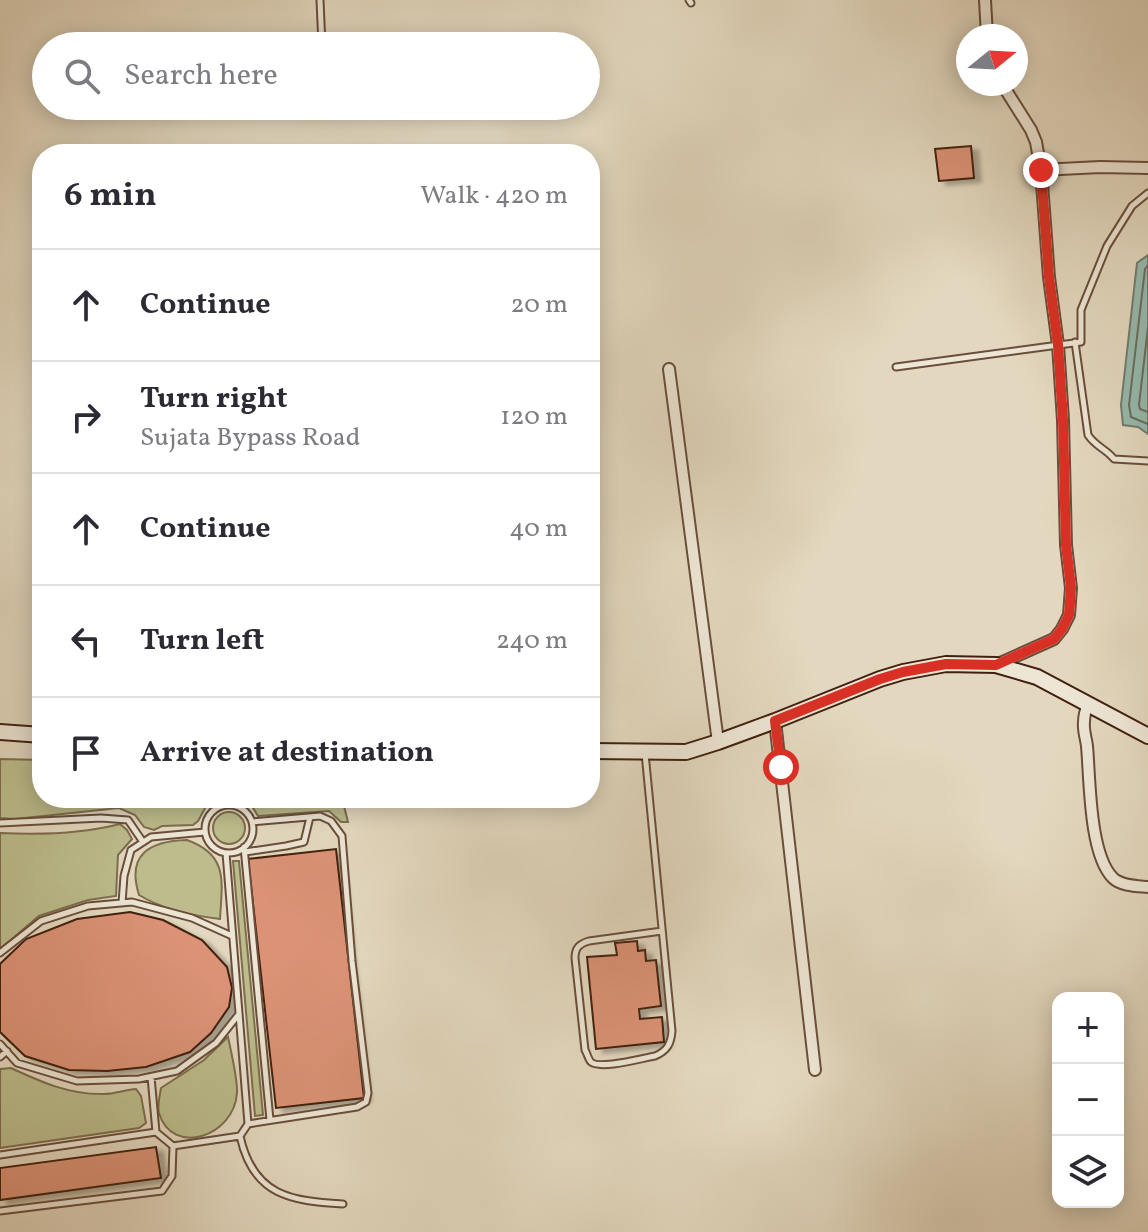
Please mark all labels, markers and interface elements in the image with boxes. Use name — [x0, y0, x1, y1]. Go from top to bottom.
north arrow — [956, 24, 1028, 96]
search box — [32, 32, 600, 120]
icon: search — [60, 54, 104, 98]
text: Search here — [124, 55, 278, 97]
route end — [1023, 152, 1059, 188]
text: 6 min — [64, 173, 157, 220]
text: Walk · 420 m — [420, 178, 568, 214]
icon: ahead — [64, 283, 108, 327]
text: Continue — [140, 284, 271, 326]
text: 20 m — [510, 287, 568, 323]
text: Turn right — [140, 378, 288, 420]
icon: right — [64, 395, 108, 439]
text: 120 m — [500, 399, 568, 435]
text: Sujata Bypass Road — [140, 420, 360, 456]
icon: ahead — [64, 507, 108, 551]
text: Continue — [140, 508, 271, 550]
text: 40 m — [509, 511, 568, 547]
icon: left — [64, 619, 108, 663]
text: Turn left — [140, 620, 264, 662]
text: 240 m — [496, 623, 568, 659]
icon: arrive — [64, 731, 108, 775]
text: Arrive at destination — [140, 732, 434, 774]
route start — [763, 749, 799, 785]
map controls — [1052, 992, 1124, 1208]
button: + — [1052, 992, 1124, 1064]
button: − — [1052, 1064, 1124, 1136]
button: layers — [1052, 1136, 1124, 1208]

